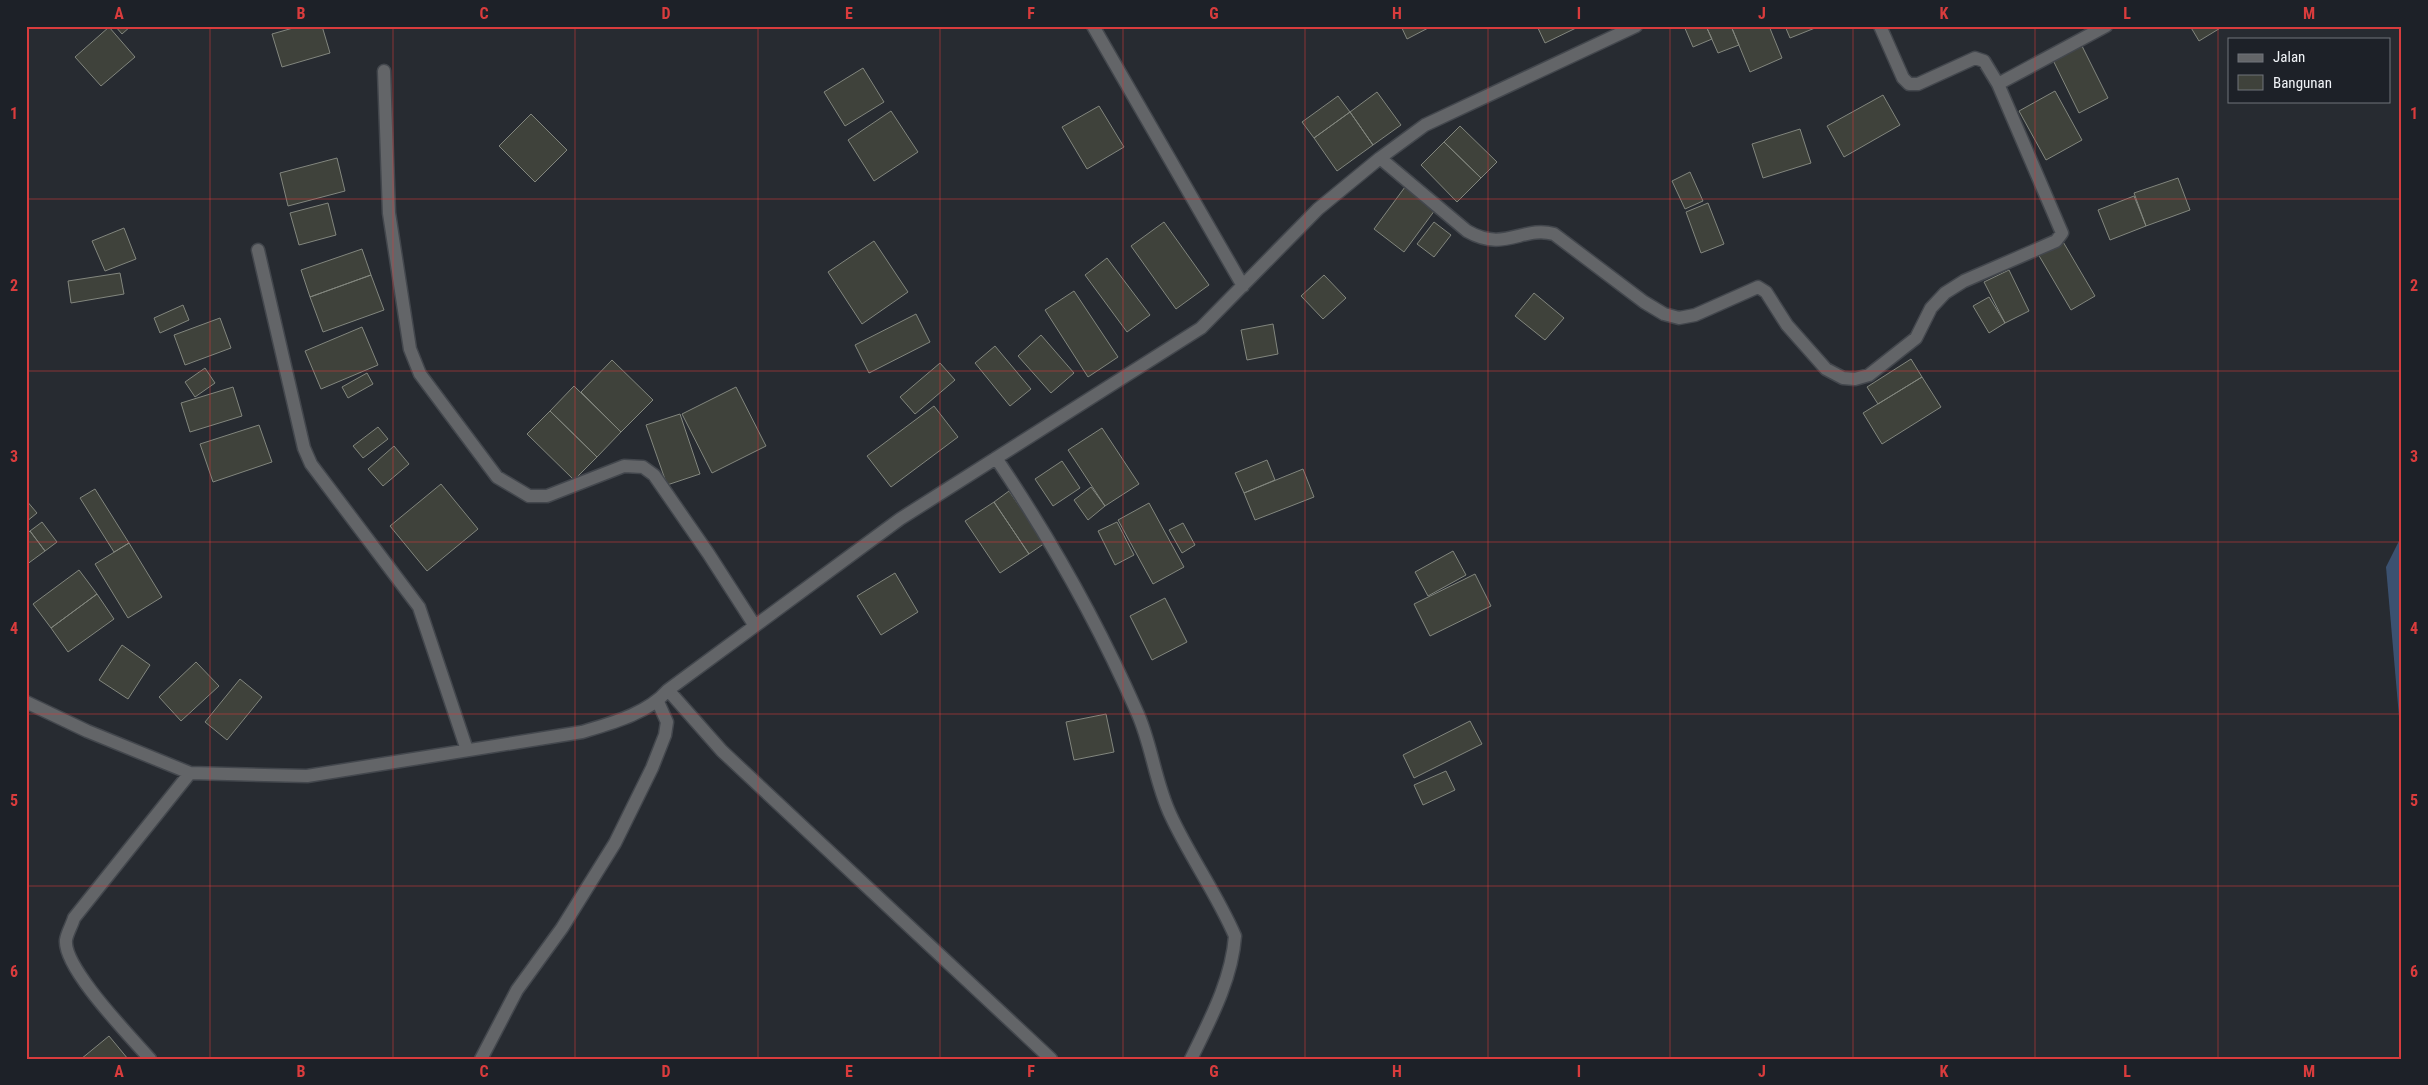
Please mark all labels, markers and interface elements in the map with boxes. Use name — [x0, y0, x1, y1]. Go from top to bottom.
text: A — [114, 4, 124, 23]
text: B — [297, 4, 306, 23]
text: C — [479, 4, 489, 23]
text: D — [661, 4, 671, 23]
text: E — [845, 4, 853, 23]
text: F — [1027, 4, 1035, 23]
text: G — [1209, 4, 1219, 23]
text: H — [1392, 4, 1402, 23]
text: I — [1577, 4, 1581, 23]
text: J — [1758, 4, 1766, 23]
text: K — [1940, 4, 1949, 23]
text: L — [2123, 4, 2131, 23]
text: M — [2303, 4, 2315, 23]
legend — [2228, 38, 2390, 102]
text: Jalan — [2273, 48, 2305, 66]
text: Bangunan — [2273, 74, 2332, 92]
text: 1 — [10, 104, 18, 123]
text: 1 — [2410, 104, 2418, 123]
text: 2 — [10, 276, 18, 295]
text: 2 — [2410, 276, 2418, 295]
text: 3 — [10, 447, 18, 466]
text: 3 — [2410, 447, 2418, 466]
text: 4 — [10, 619, 18, 638]
text: 4 — [2410, 619, 2418, 638]
text: 5 — [10, 791, 18, 810]
text: 5 — [2410, 791, 2418, 810]
text: 6 — [10, 962, 18, 981]
text: 6 — [2410, 962, 2418, 981]
text: A — [114, 1062, 124, 1081]
text: B — [297, 1062, 306, 1081]
text: C — [479, 1062, 489, 1081]
text: D — [661, 1062, 671, 1081]
text: E — [845, 1062, 853, 1081]
text: F — [1027, 1062, 1035, 1081]
text: G — [1209, 1062, 1219, 1081]
text: H — [1392, 1062, 1402, 1081]
text: I — [1577, 1062, 1581, 1081]
text: J — [1758, 1062, 1766, 1081]
text: K — [1940, 1062, 1949, 1081]
text: L — [2123, 1062, 2131, 1081]
text: M — [2303, 1062, 2315, 1081]

